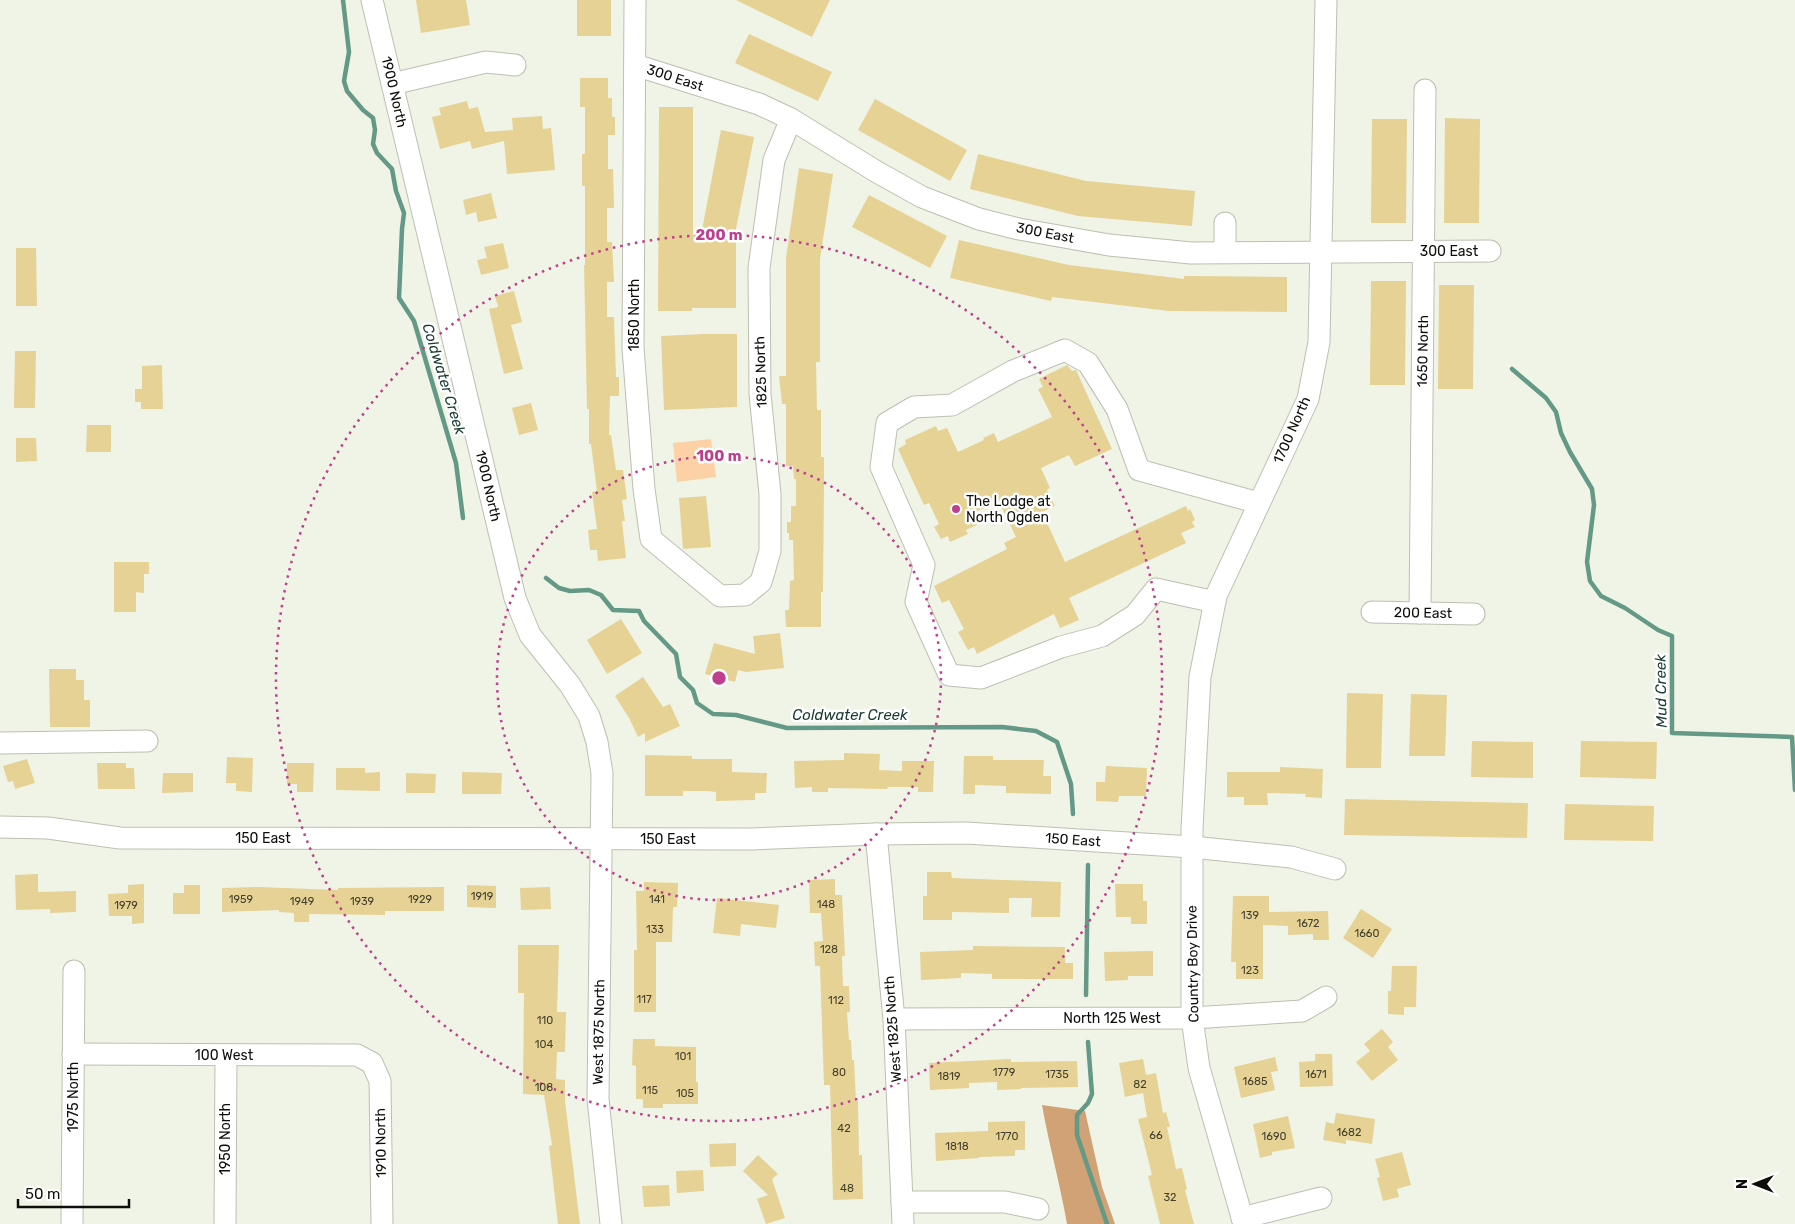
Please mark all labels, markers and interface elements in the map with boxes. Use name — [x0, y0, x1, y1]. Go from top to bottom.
street label: 1900 North — [378, 55, 410, 129]
street label: 300 East — [645, 61, 706, 95]
street label: 300 East — [1015, 219, 1076, 247]
text: 200 m — [695, 226, 743, 244]
street label: 300 East — [1420, 243, 1479, 260]
street label: 1850 North — [626, 279, 643, 351]
street label: 1650 North — [1414, 315, 1432, 387]
water label: Coldwater Creek — [419, 321, 470, 437]
street label: 1825 North — [751, 336, 771, 408]
street label: 1700 North — [1270, 394, 1314, 466]
text: 100 m — [697, 447, 741, 465]
street label: 1900 North — [472, 449, 504, 523]
place label: The Lodge at North Ogden — [966, 493, 1051, 526]
marker: The Lodge at North Ogden — [950, 503, 962, 515]
street label: 200 East — [1394, 604, 1453, 622]
water label: Mud Creek — [1651, 654, 1671, 728]
centre of rings — [710, 669, 728, 687]
water label: Coldwater Creek — [792, 706, 908, 724]
street label: 150 East — [235, 830, 291, 847]
street label: 150 East — [1045, 830, 1102, 850]
street label: 150 East — [640, 831, 696, 848]
house number: 1919 — [471, 890, 493, 903]
house number: 1959 — [229, 893, 253, 906]
house number: 1929 — [408, 893, 432, 906]
house number: 141 — [649, 893, 665, 906]
house number: 1949 — [290, 895, 314, 908]
house number: 1939 — [350, 895, 374, 908]
house number: 148 — [817, 898, 835, 911]
house number: 1979 — [114, 899, 138, 912]
street label: Country Boy Drive — [1183, 905, 1203, 1023]
house number: 139 — [1241, 909, 1259, 922]
house number: 1672 — [1296, 917, 1320, 930]
house number: 133 — [646, 923, 664, 936]
house number: 1660 — [1355, 927, 1379, 940]
house number: 128 — [820, 943, 838, 956]
house number: 123 — [1241, 964, 1259, 977]
street label: West 1825 North — [881, 975, 905, 1083]
street label: West 1875 North — [590, 979, 608, 1085]
house number: 117 — [636, 993, 652, 1006]
house number: 112 — [828, 994, 844, 1007]
street label: North 125 West — [1063, 1010, 1161, 1027]
house number: 110 — [537, 1014, 553, 1027]
house number: 104 — [535, 1038, 553, 1051]
street label: 100 West — [195, 1047, 254, 1064]
house number: 101 — [675, 1050, 691, 1063]
street label: 1975 North — [65, 1062, 82, 1132]
house number: 80 — [832, 1066, 846, 1079]
house number: 1779 — [993, 1066, 1015, 1079]
house number: 1735 — [1045, 1068, 1069, 1081]
house number: 1671 — [1305, 1068, 1327, 1081]
house number: 1819 — [938, 1070, 960, 1083]
house number: 1685 — [1243, 1075, 1268, 1088]
house number: 82 — [1133, 1078, 1147, 1091]
house number: 108 — [535, 1081, 553, 1094]
house number: 115 — [642, 1084, 658, 1097]
house number: 105 — [676, 1087, 695, 1100]
street label: 1950 North — [217, 1103, 234, 1175]
street label: 1910 North — [372, 1108, 390, 1178]
house number: 42 — [837, 1122, 851, 1135]
house number: 1682 — [1337, 1126, 1361, 1139]
house number: 66 — [1149, 1129, 1163, 1142]
house number: 1770 — [996, 1130, 1019, 1143]
house number: 1690 — [1262, 1130, 1286, 1143]
house number: 1818 — [945, 1140, 969, 1153]
north arrow — [1730, 1159, 1780, 1209]
scale bar — [18, 1176, 129, 1208]
text: N — [1734, 1179, 1751, 1189]
house number: 48 — [840, 1182, 854, 1195]
text: 50 m — [25, 1185, 60, 1203]
house number: 32 — [1163, 1191, 1177, 1204]

